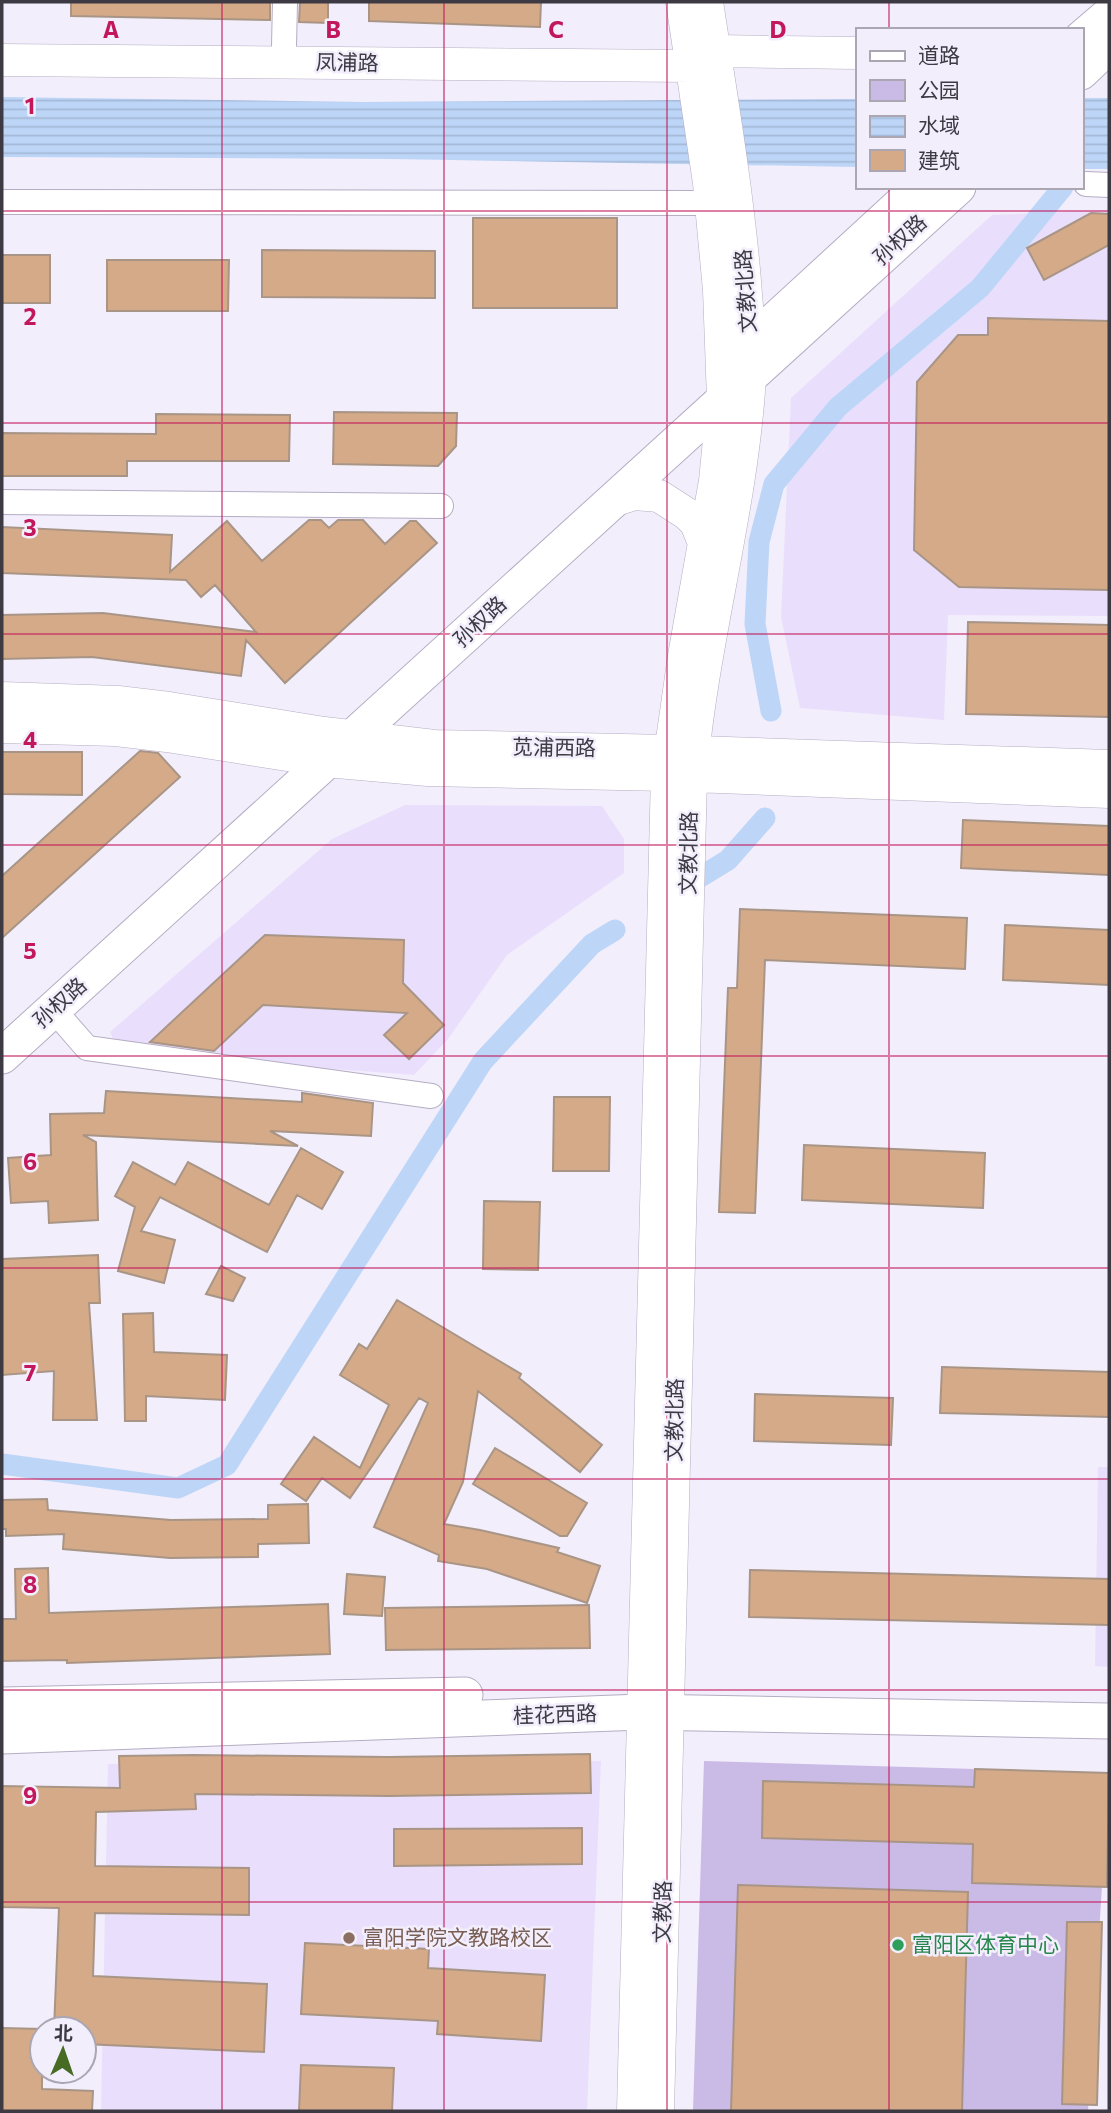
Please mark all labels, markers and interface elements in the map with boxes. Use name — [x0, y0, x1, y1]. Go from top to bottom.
text: A — [103, 15, 120, 43]
text: B — [325, 15, 341, 43]
text: C — [548, 15, 564, 43]
text: D — [770, 15, 787, 43]
legend — [856, 28, 1083, 189]
text: 道路 — [918, 42, 960, 67]
street label: 凤浦路 — [315, 48, 379, 75]
text: 公园 — [918, 77, 960, 102]
text: 1 — [25, 91, 35, 119]
text: 水域 — [918, 112, 960, 137]
text: 建筑 — [918, 147, 960, 172]
street label: 孙权路 — [867, 209, 931, 269]
street label: 文教北路 — [729, 248, 760, 334]
text: 2 — [23, 302, 37, 330]
text: 3 — [23, 513, 37, 541]
street label: 孙权路 — [447, 590, 511, 652]
text: 4 — [23, 725, 37, 753]
street label: 苋浦西路 — [512, 733, 596, 760]
street label: 文教北路 — [674, 811, 701, 895]
text: 5 — [23, 936, 37, 964]
street label: 孙权路 — [27, 972, 91, 1032]
text: 6 — [23, 1147, 37, 1175]
text: 7 — [24, 1358, 36, 1386]
street label: 文教北路 — [660, 1378, 687, 1462]
text: 8 — [23, 1570, 37, 1598]
street label: 桂花西路 — [513, 1700, 597, 1727]
text: 9 — [23, 1781, 37, 1809]
street label: 文教路 — [648, 1880, 675, 1944]
place label: 富阳学院文教路校区 — [363, 1924, 552, 1949]
marker: 富阳学院文教路校区 — [341, 1930, 357, 1946]
place label: 富阳区体育中心 — [912, 1931, 1059, 1956]
marker: 富阳区体育中心 — [890, 1937, 906, 1953]
north arrow — [28, 2015, 98, 2085]
text: 北 — [54, 2021, 74, 2044]

